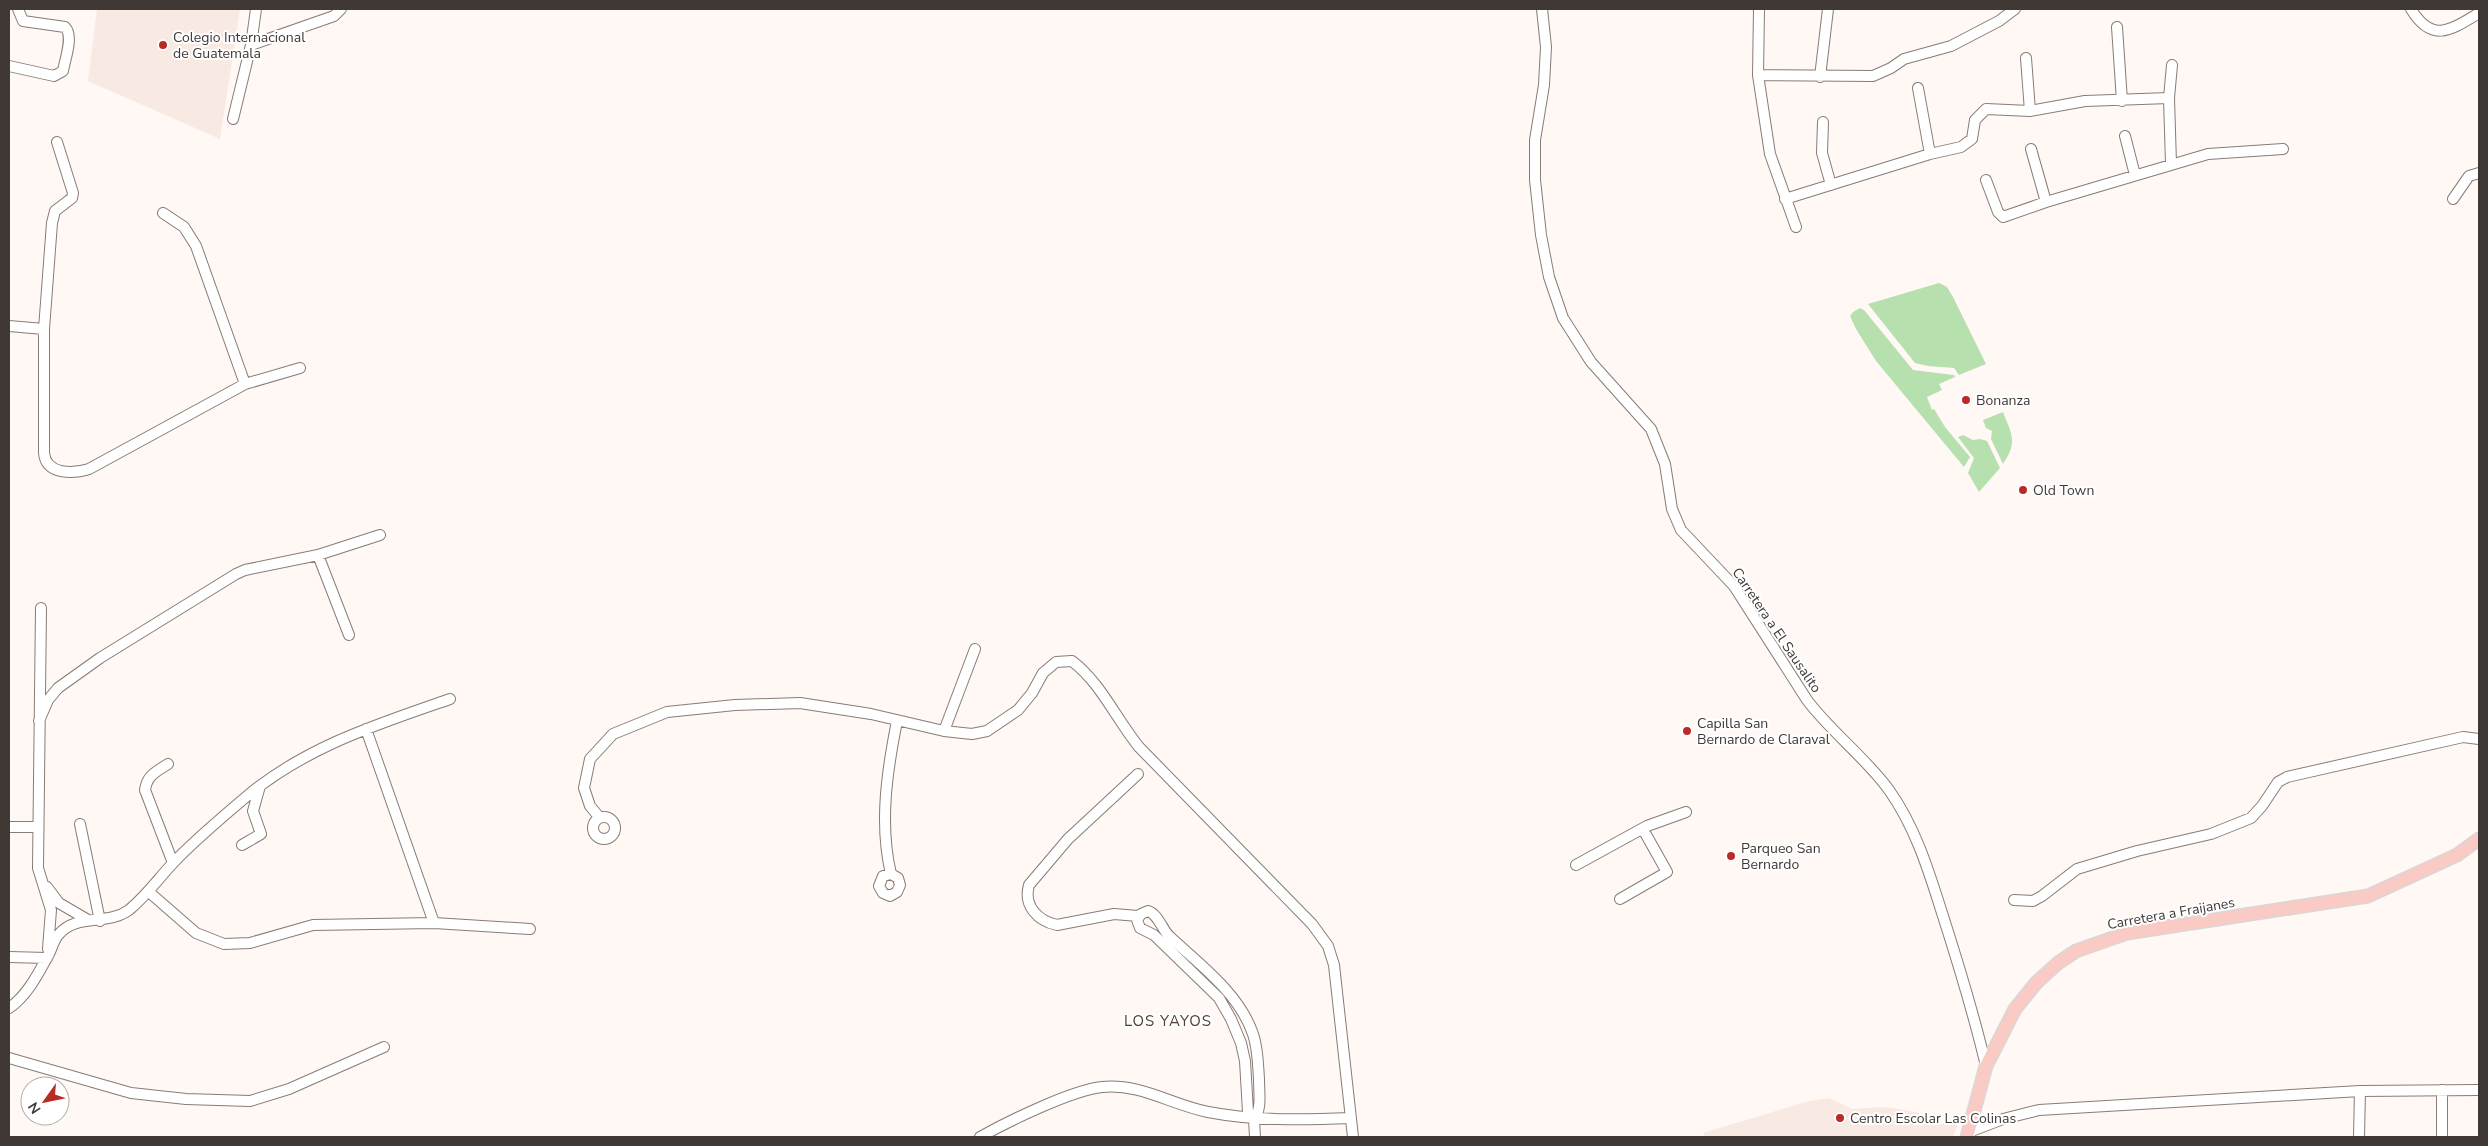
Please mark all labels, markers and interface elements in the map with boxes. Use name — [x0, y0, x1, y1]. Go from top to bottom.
place label: Colegio Internacional de Guatemala — [173, 28, 306, 63]
marker: Colegio Internacional de Guatemala — [157, 39, 169, 51]
place label: Bonanza — [1976, 391, 2030, 410]
marker: Bonanza — [1960, 394, 1972, 406]
place label: Old Town — [2033, 481, 2094, 500]
marker: Old Town — [2017, 484, 2029, 496]
street label: Carretera a El Sausalito — [1728, 564, 1826, 697]
place label: Capilla San Bernardo de Claraval — [1697, 714, 1831, 749]
marker: Capilla San Bernardo de Claraval — [1681, 725, 1693, 737]
place label: Parqueo San Bernardo — [1741, 839, 1821, 874]
marker: Parqueo San Bernardo — [1725, 850, 1737, 862]
street label: Carretera a Fraijanes — [2106, 893, 2237, 934]
district label: LOS YAYOS — [1124, 1011, 1212, 1031]
north arrow — [20, 1076, 70, 1126]
text: N — [24, 1098, 45, 1117]
place label: Centro Escolar Las Colinas — [1850, 1109, 2016, 1128]
marker: Centro Escolar Las Colinas — [1834, 1112, 1846, 1124]

